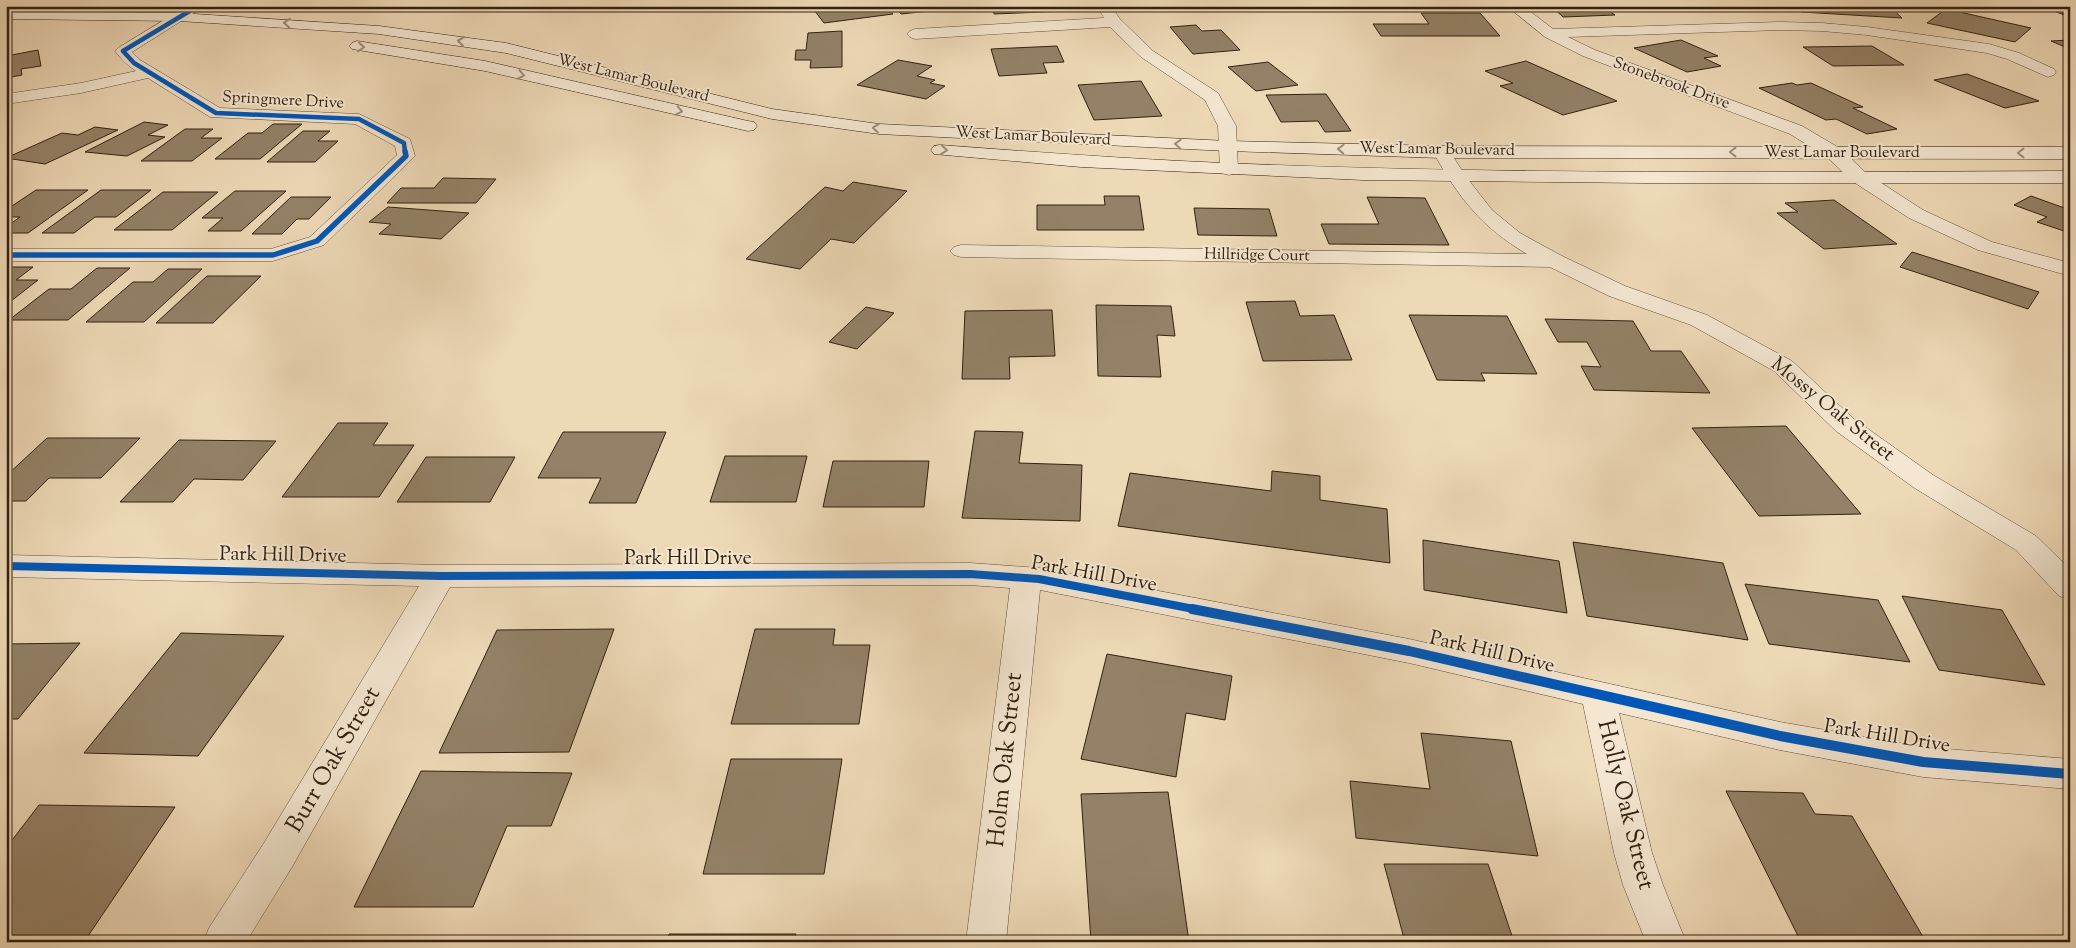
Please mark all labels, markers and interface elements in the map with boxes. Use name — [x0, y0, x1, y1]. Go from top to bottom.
one-way arrow — [282, 18, 290, 29]
one-way arrow — [456, 37, 465, 47]
one-way arrow — [357, 41, 365, 52]
street label: West Lamar Boulevard — [555, 49, 711, 109]
street label: Stonebrook Drive — [1609, 52, 1733, 116]
one-way arrow — [517, 69, 526, 80]
street label: Springmere Drive — [222, 86, 344, 116]
one-way arrow — [675, 105, 684, 116]
street label: West Lamar Boulevard — [955, 121, 1111, 153]
one-way arrow — [872, 123, 880, 134]
street label: West Lamar Boulevard — [1359, 137, 1515, 163]
one-way arrow — [1174, 138, 1182, 149]
street label: West Lamar Boulevard — [1764, 142, 1920, 165]
one-way arrow — [940, 144, 948, 155]
one-way arrow — [1336, 144, 1344, 154]
one-way arrow — [1728, 147, 1736, 157]
one-way arrow — [2017, 148, 2024, 158]
street label: Hillridge Court — [1204, 244, 1311, 268]
street label: Mossy Oak Street — [1764, 351, 1900, 469]
street label: Park Hill Drive — [219, 540, 347, 572]
street label: Park Hill Drive — [624, 545, 752, 574]
street label: Park Hill Drive — [1029, 550, 1159, 600]
street label: Park Hill Drive — [1427, 625, 1557, 681]
street label: Holm Oak Street — [980, 671, 1032, 849]
street label: Burr Oak Street — [278, 681, 390, 839]
street label: Park Hill Drive — [1822, 713, 1952, 761]
street label: Holly Oak Street — [1587, 717, 1663, 893]

